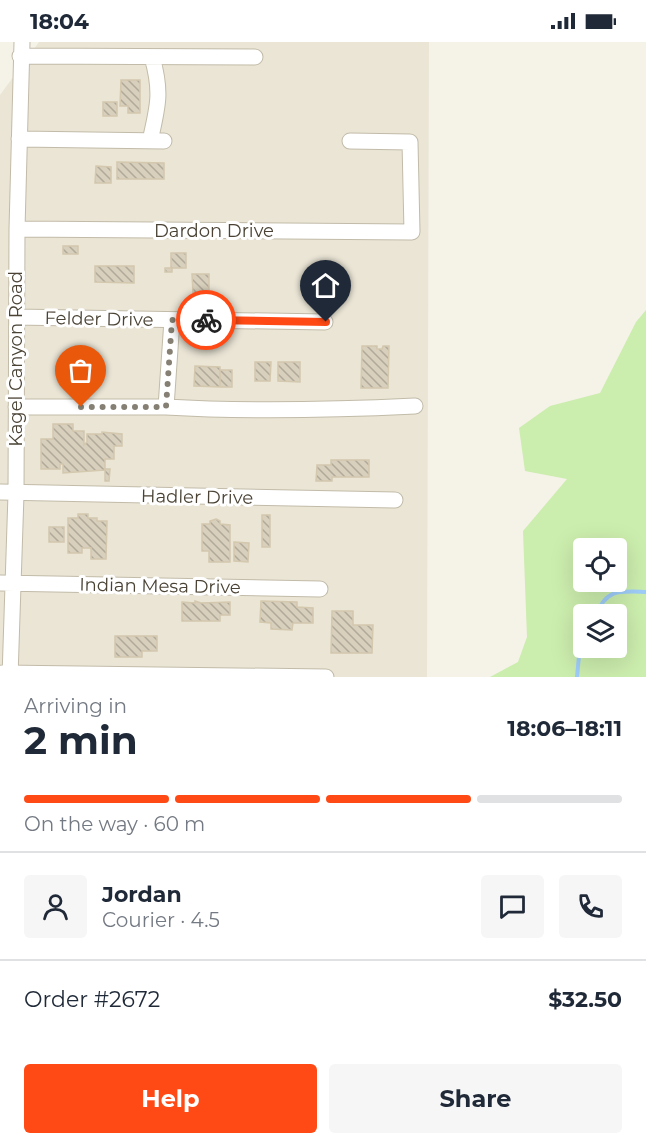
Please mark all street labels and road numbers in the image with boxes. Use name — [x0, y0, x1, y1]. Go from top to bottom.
street label: Dardon Drive — [154, 220, 274, 242]
street label: Kagel Canyon Road — [5, 271, 27, 447]
street label: Felder Drive — [44, 307, 154, 331]
street label: Hadler Drive — [141, 485, 253, 509]
street label: Indian Mesa Drive — [79, 574, 241, 598]

